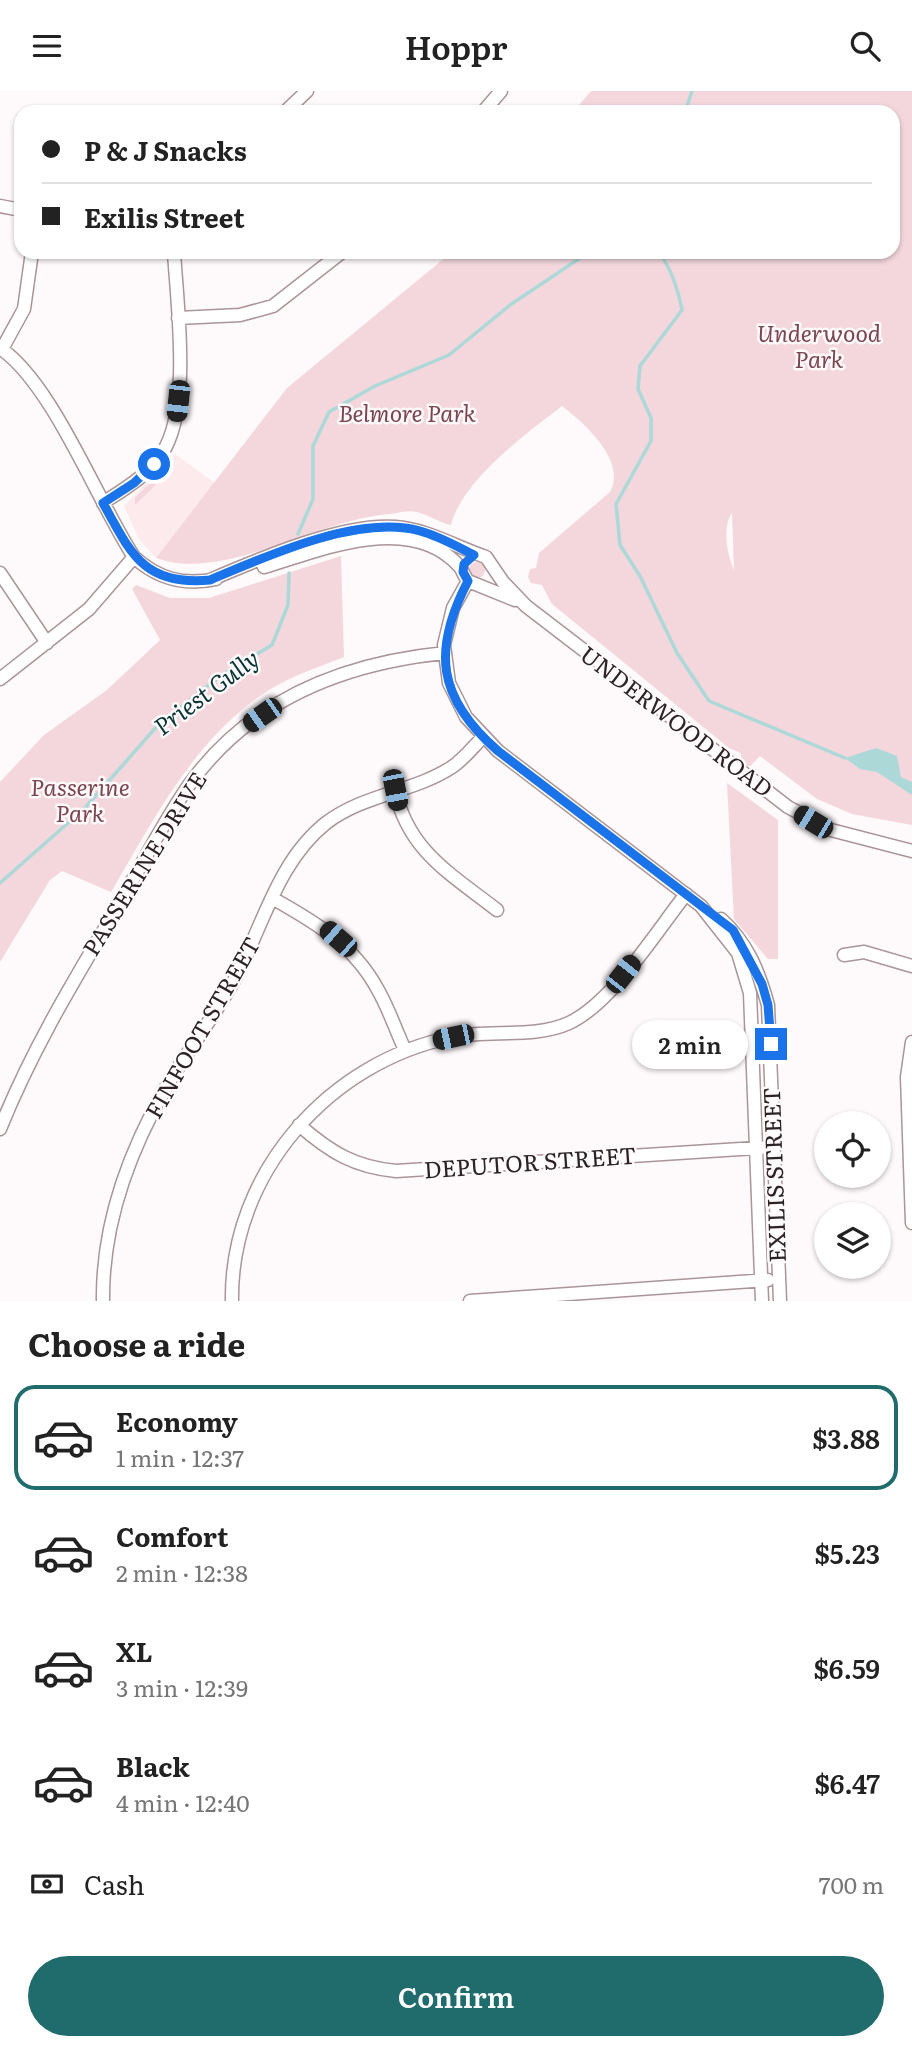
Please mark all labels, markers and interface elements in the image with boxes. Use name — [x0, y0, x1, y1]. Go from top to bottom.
text: Hoppr — [405, 22, 507, 70]
icon: menu — [28, 27, 66, 65]
icon: search — [846, 27, 884, 65]
text: P & J Snacks — [84, 130, 247, 169]
text: Exilis Street — [84, 197, 245, 236]
park label: Underwood Park — [757, 315, 882, 375]
car — [166, 379, 191, 423]
park label: Belmore Park — [338, 395, 476, 429]
route start — [138, 448, 170, 480]
street label: UNDERWOOD ROAD — [574, 637, 781, 804]
water label: Priest Gully — [146, 640, 265, 742]
car — [239, 694, 286, 736]
street label: PASSERINE DRIVE — [73, 764, 214, 962]
car — [381, 767, 410, 813]
park label: Passerine Park — [30, 769, 130, 829]
car — [790, 802, 837, 842]
car — [316, 917, 361, 961]
street label: FINFOOT STREET — [135, 930, 267, 1124]
car — [602, 951, 645, 997]
callout: 2 min — [631, 1019, 746, 1069]
car — [431, 1022, 476, 1052]
text: 2 min — [658, 1027, 722, 1061]
route end — [755, 1028, 787, 1060]
street label: EXILIS STREET — [753, 1087, 793, 1263]
map controls — [814, 1111, 891, 1279]
button: locate — [814, 1111, 891, 1188]
street label: DEPUTOR STREET — [423, 1137, 637, 1185]
button: layers — [814, 1202, 891, 1279]
text: Choose a ride — [28, 1319, 245, 1367]
text: Economy — [116, 1401, 238, 1440]
icon: car — [32, 1406, 95, 1469]
text: $3.88 — [812, 1418, 880, 1457]
text: 1 min · 12:37 — [116, 1440, 244, 1474]
text: Comfort — [116, 1516, 228, 1555]
icon: car — [32, 1521, 95, 1584]
text: $5.23 — [815, 1533, 880, 1572]
text: 2 min · 12:38 — [116, 1555, 248, 1589]
text: XL — [116, 1631, 153, 1670]
icon: car — [32, 1636, 95, 1699]
text: $6.59 — [814, 1648, 880, 1687]
text: 3 min · 12:39 — [116, 1670, 248, 1704]
text: Black — [116, 1746, 190, 1785]
icon: car — [32, 1751, 95, 1814]
text: $6.47 — [815, 1763, 880, 1802]
text: 4 min · 12:40 — [116, 1785, 250, 1819]
text: Cash — [84, 1864, 145, 1903]
icon: cash — [28, 1865, 66, 1903]
text: 700 m — [819, 1867, 884, 1901]
button: Confirm — [28, 1956, 884, 2036]

